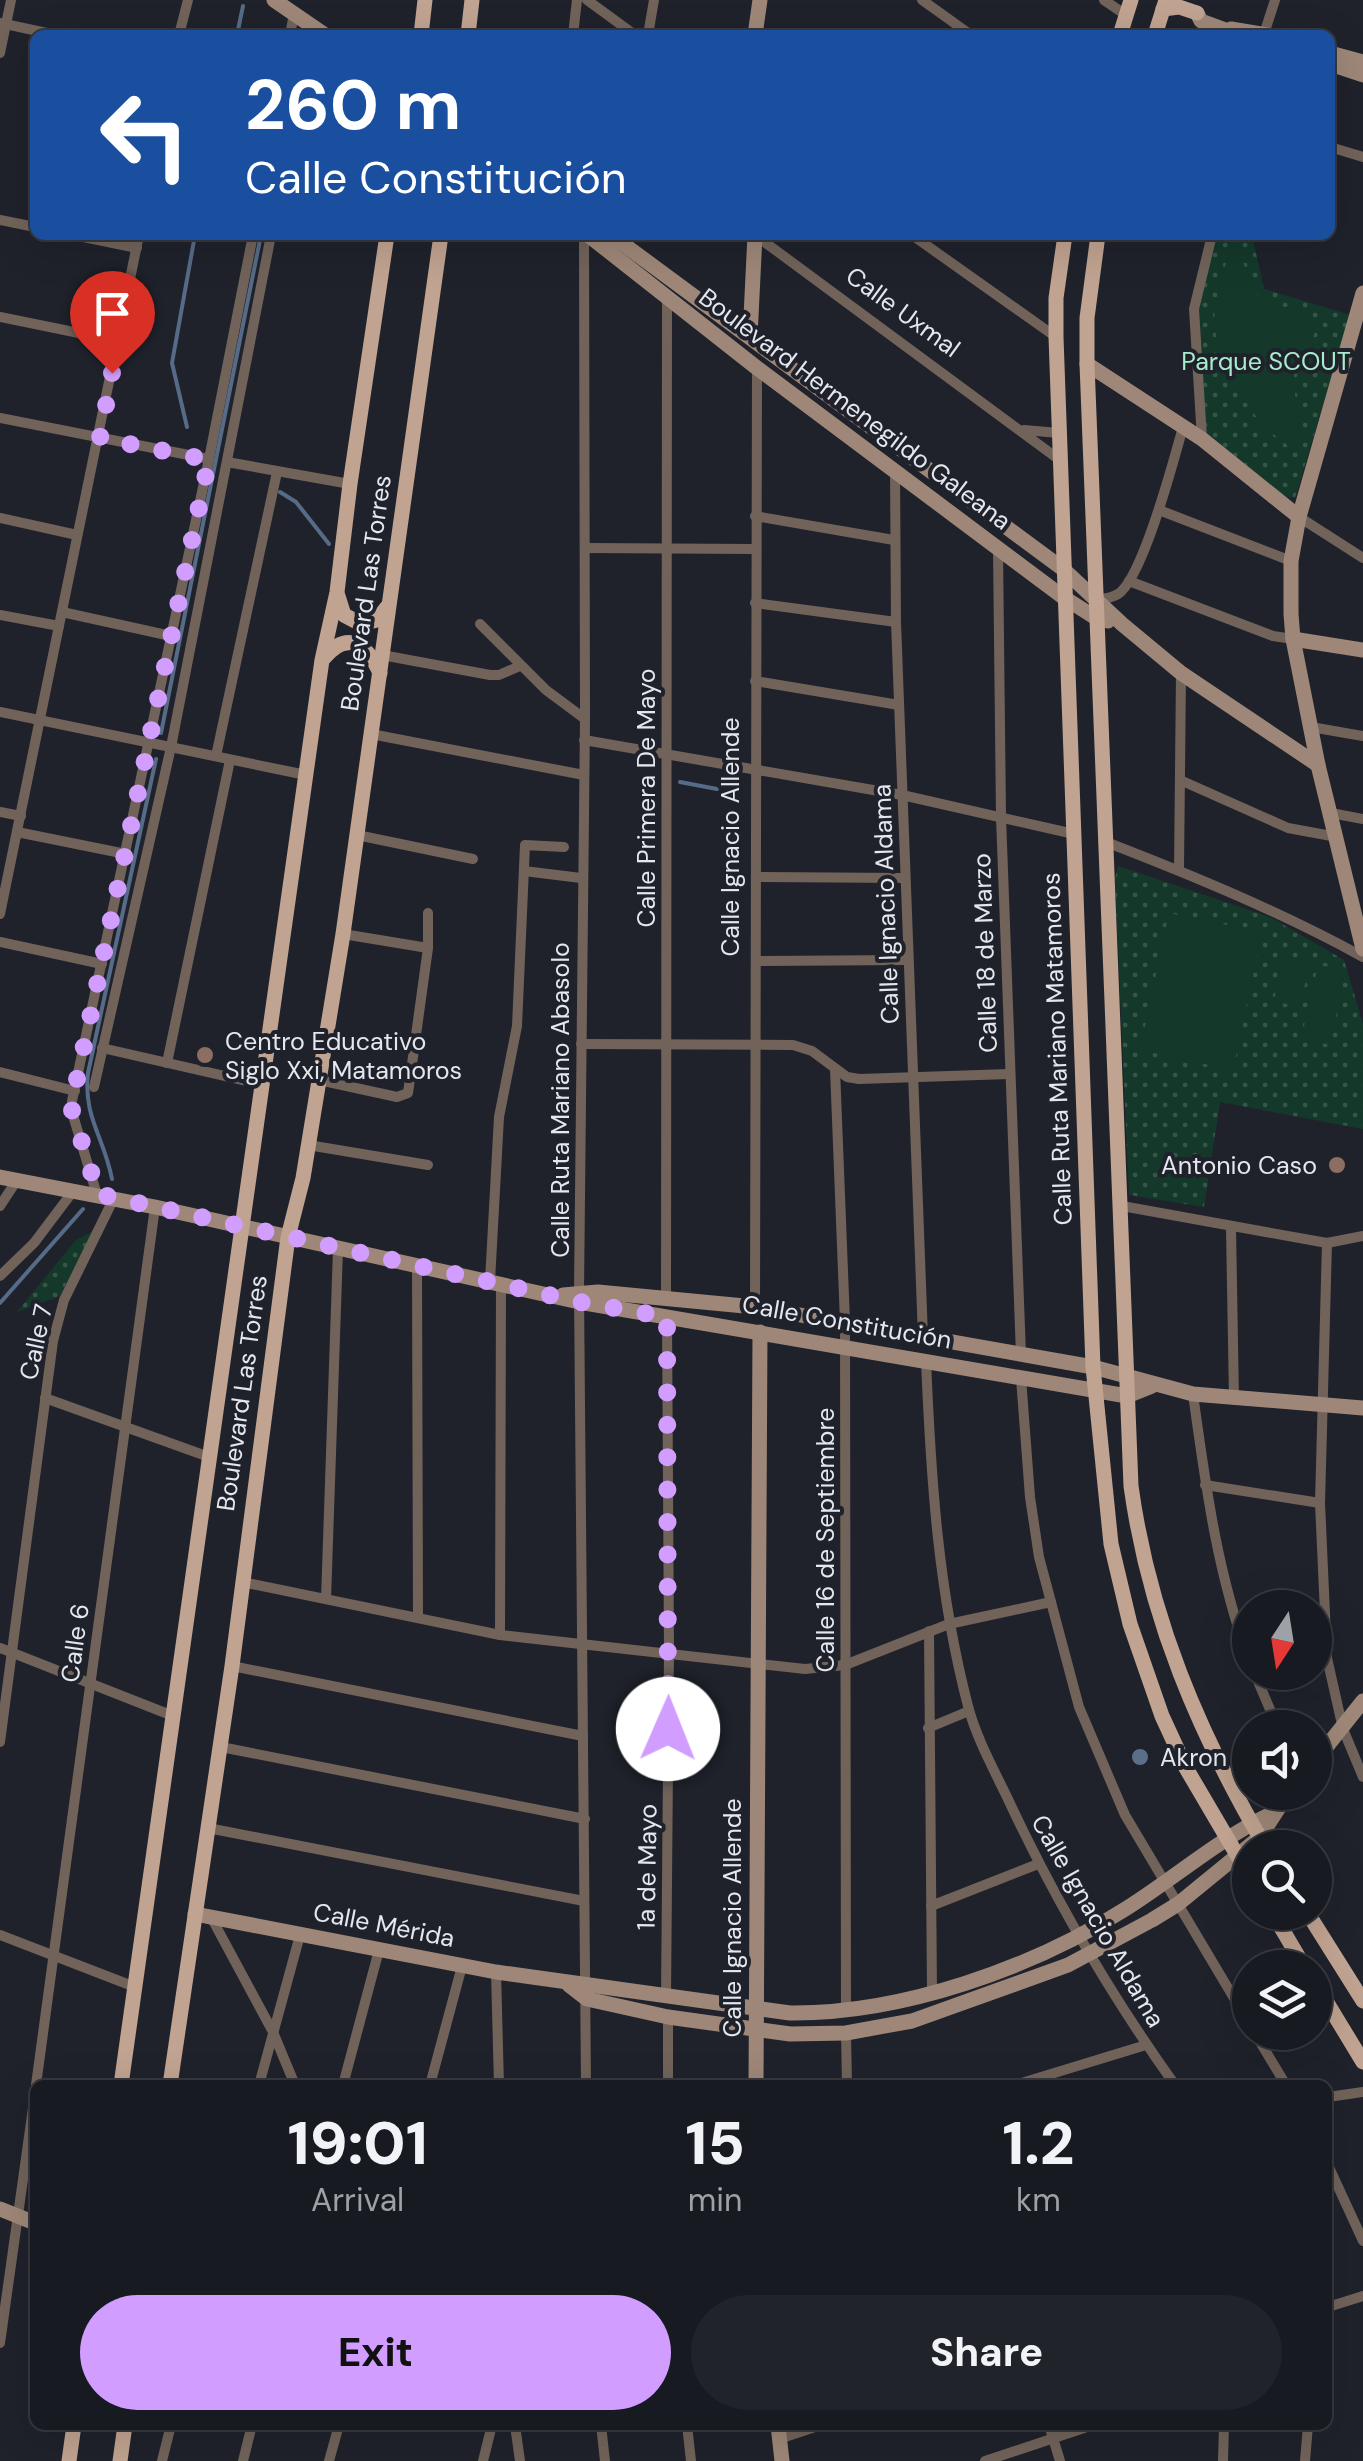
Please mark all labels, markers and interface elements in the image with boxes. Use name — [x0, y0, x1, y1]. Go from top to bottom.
text: 260 m — [245, 60, 461, 151]
icon: left — [80, 70, 210, 200]
text: Calle Constitución — [245, 148, 627, 207]
street label: Calle Uxmal — [839, 259, 967, 365]
pin — [70, 271, 155, 374]
street label: Boulevard Hermenegildo Galeana — [692, 281, 1018, 537]
icon: arrive — [85, 286, 140, 341]
park label: Parque SCOUT — [1181, 345, 1351, 378]
street label: Boulevard Las Torres — [333, 473, 399, 713]
street label: Calle Primera De Mayo — [630, 668, 663, 928]
street label: Calle Ignacio Allende — [714, 717, 747, 957]
street label: Calle Ignacio Aldama — [865, 783, 907, 1025]
street label: Calle 18 de Marzo — [965, 853, 1005, 1053]
street label: Calle Ruta Mariano Matamoros — [1034, 872, 1080, 1226]
street label: Calle Ruta Mariano Abasolo — [544, 942, 577, 1258]
place label: Centro Educativo Siglo Xxi, Matamoros — [225, 1025, 462, 1087]
marker: Centro Educativo Siglo Xxi, Matamoros — [194, 1044, 216, 1066]
place label: Antonio Caso — [1161, 1149, 1317, 1182]
marker: Antonio Caso — [1326, 1154, 1348, 1176]
street label: Boulevard Las Torres — [209, 1273, 275, 1513]
street label: Calle Constitución — [740, 1287, 954, 1357]
street label: Calle 7 — [12, 1301, 60, 1383]
street label: Calle 16 de Septiembre — [809, 1408, 842, 1672]
north arrow — [1232, 1590, 1332, 1690]
map controls — [1232, 1590, 1332, 2050]
street label: Calle 6 — [53, 1601, 97, 1685]
position arrow — [616, 1677, 720, 1781]
button: sound — [1232, 1710, 1332, 1810]
place label: Akron — [1160, 1741, 1227, 1774]
marker: Akron — [1129, 1746, 1151, 1768]
street label: Calle Ignacio Allende — [716, 1798, 749, 2038]
street label: 1a de Mayo — [629, 1804, 665, 1930]
street label: Calle Ignacio Aldama — [1024, 1809, 1172, 2033]
button: search — [1232, 1830, 1332, 1930]
street label: Calle Mérida — [311, 1895, 457, 1955]
button: layers — [1232, 1950, 1332, 2050]
text: 19:01 — [287, 2104, 428, 2183]
text: 15 — [685, 2104, 745, 2183]
text: 1.2 — [1002, 2104, 1075, 2183]
text: Arrival — [311, 2179, 404, 2221]
text: min — [688, 2179, 742, 2221]
text: km — [1016, 2179, 1061, 2221]
button: Exit — [80, 2295, 671, 2410]
button: Share — [691, 2295, 1282, 2410]

